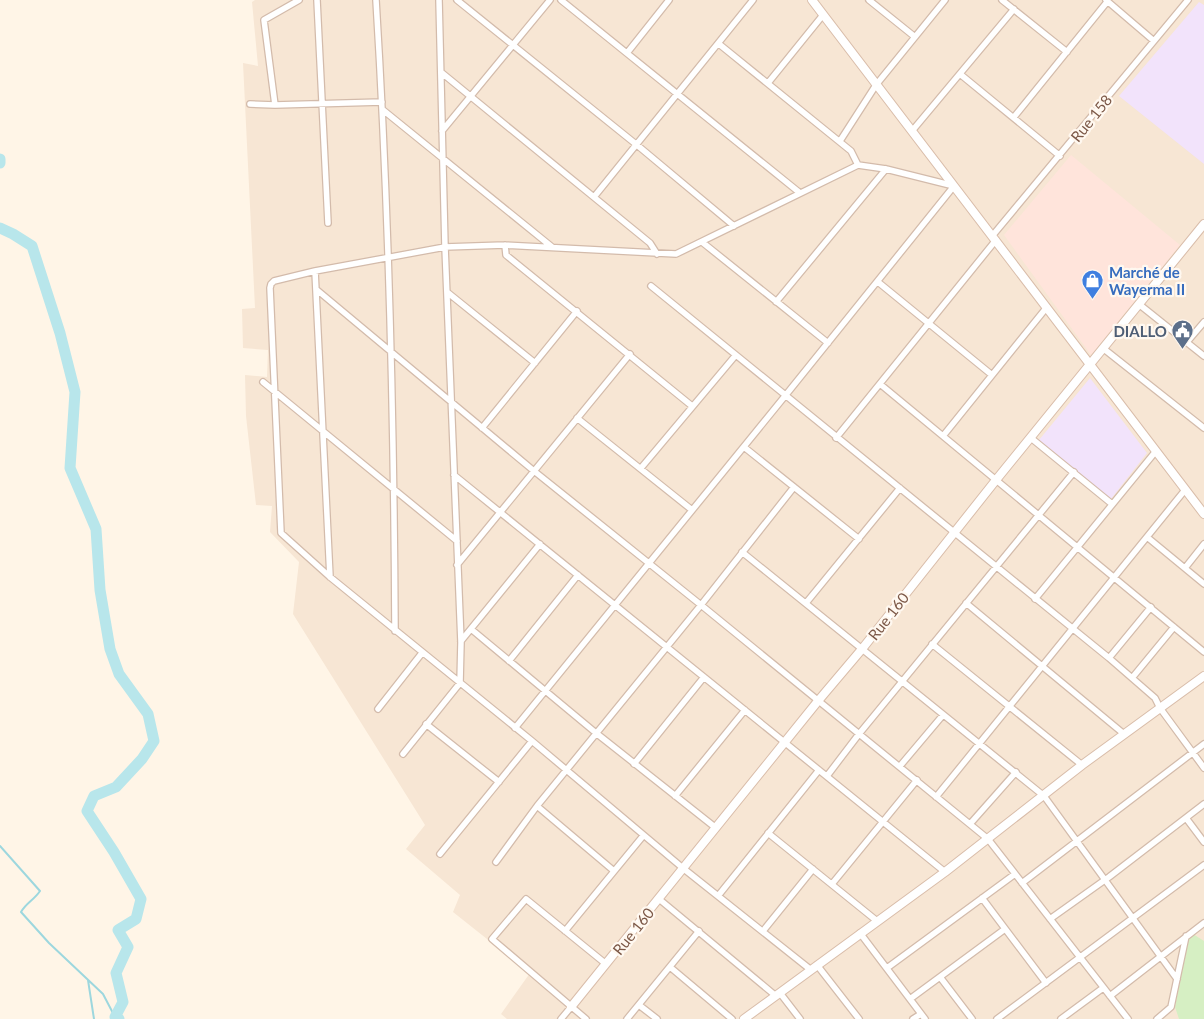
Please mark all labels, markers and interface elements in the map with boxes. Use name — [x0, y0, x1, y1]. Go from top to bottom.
street label: Rue 158 — [1067, 91, 1115, 145]
place label: Marché de Wayerma II — [1109, 263, 1185, 298]
shop icon: Marché de Wayerma II — [1081, 269, 1105, 300]
public building icon: DIALLO — [1171, 319, 1195, 350]
place label: DIALLO — [1113, 322, 1167, 340]
street label: Rue 160 — [864, 588, 912, 643]
street label: Rue 160 — [609, 904, 658, 958]

